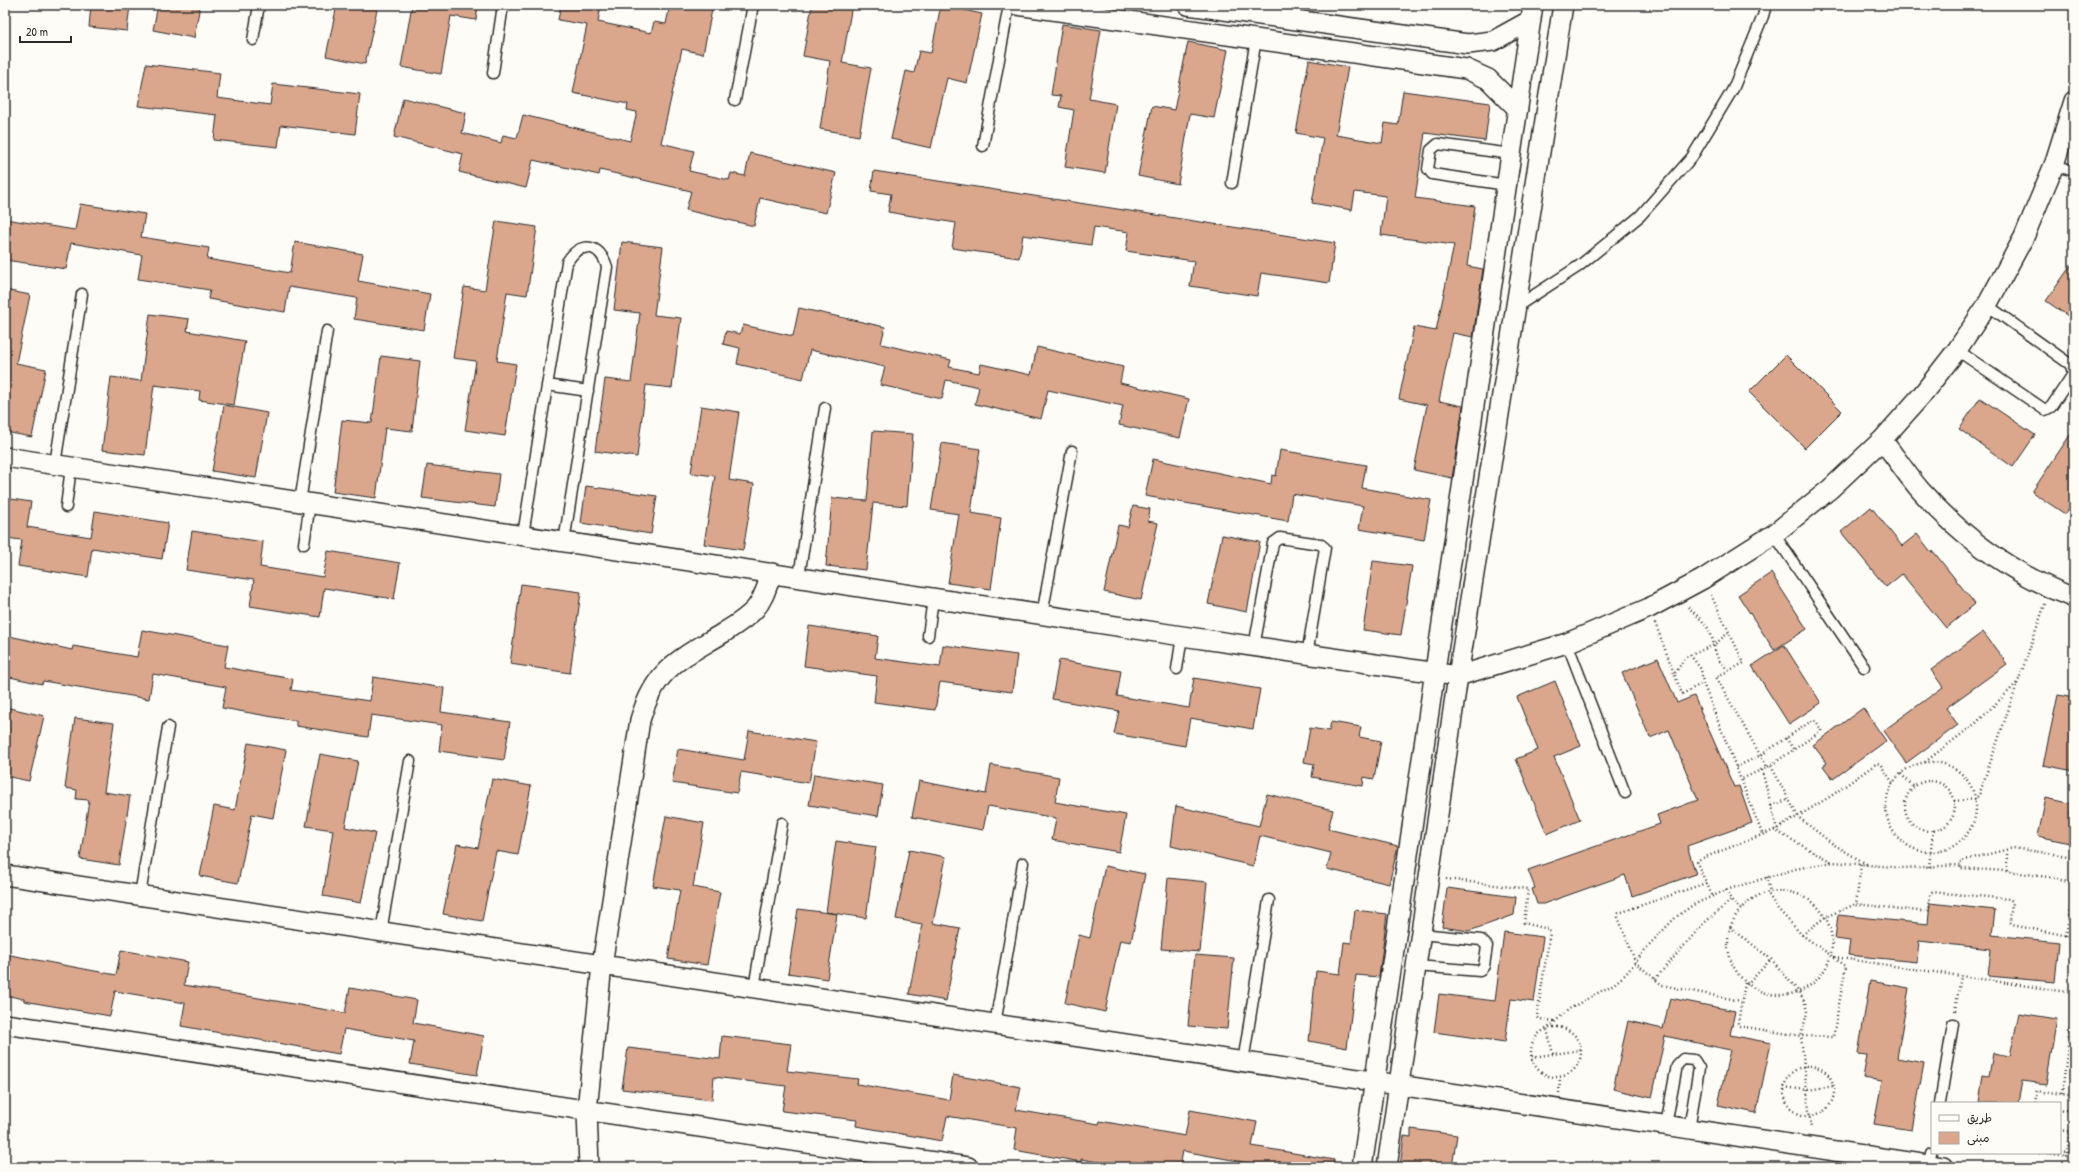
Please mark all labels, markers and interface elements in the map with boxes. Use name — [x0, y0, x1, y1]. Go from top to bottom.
scale bar — [20, 18, 71, 44]
text: 20 m — [26, 23, 48, 40]
legend — [1931, 1102, 2061, 1154]
text: طريق — [1967, 1109, 1992, 1126]
text: مبنى — [1967, 1129, 1990, 1146]

